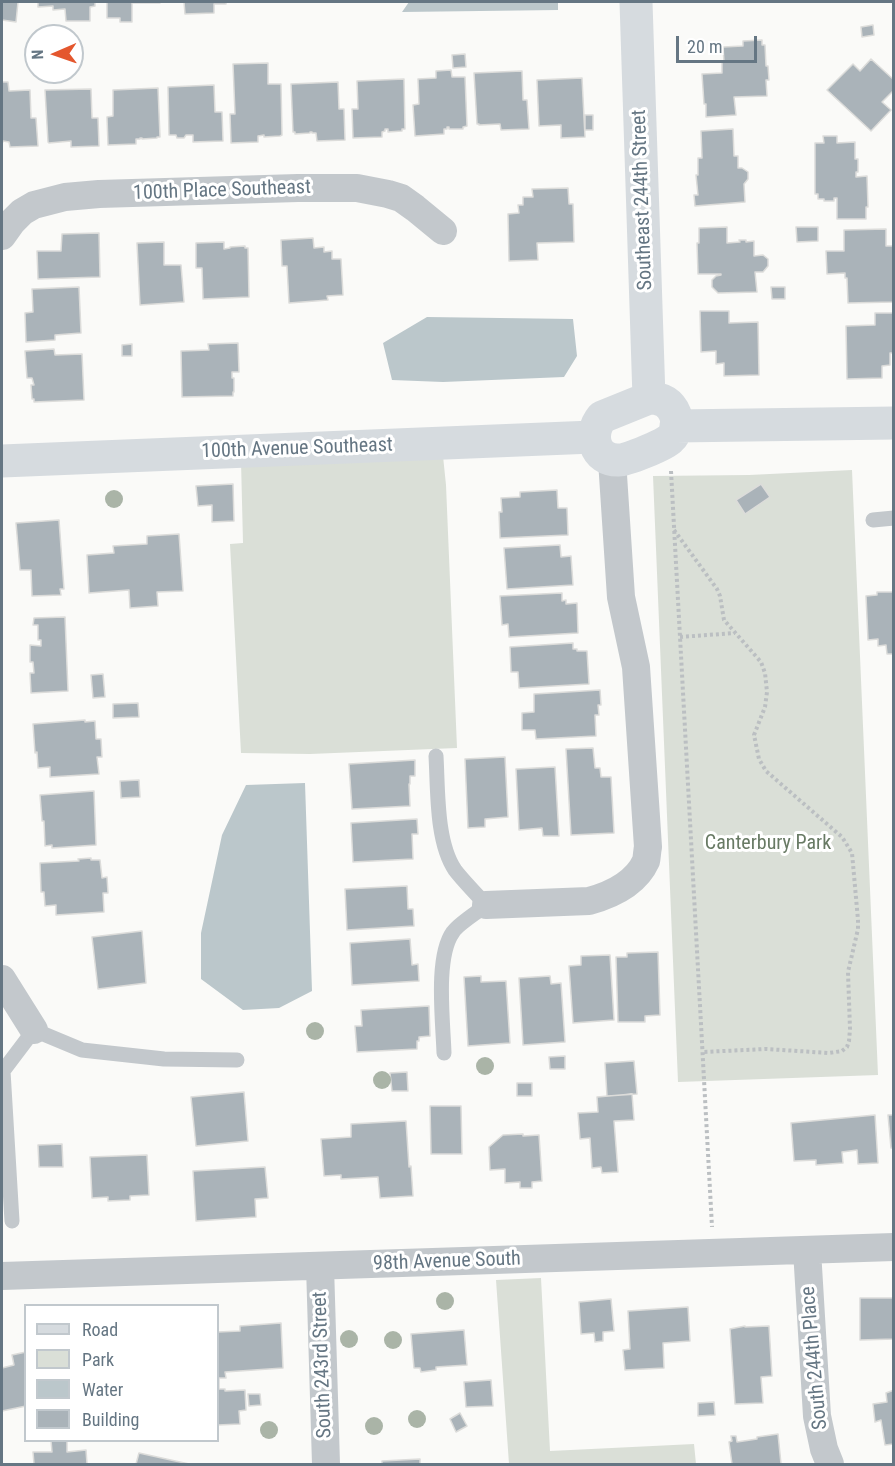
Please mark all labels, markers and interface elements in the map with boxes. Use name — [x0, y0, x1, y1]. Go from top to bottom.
north arrow — [24, 24, 84, 84]
scale bar — [679, 24, 760, 62]
text: 20 m — [687, 36, 722, 57]
text: N — [28, 49, 47, 60]
street label: Southeast 244th Street — [628, 109, 658, 291]
street label: 100th Place Southeast — [133, 176, 311, 206]
street label: 100th Avenue Southeast — [201, 434, 393, 464]
park label: Canterbury Park — [705, 832, 831, 856]
street label: 98th Avenue South — [373, 1247, 521, 1277]
street label: South 244th Place — [797, 1285, 833, 1431]
street label: South 243rd Street — [308, 1291, 338, 1439]
legend — [24, 1304, 219, 1442]
text: Road — [82, 1319, 118, 1340]
text: Park — [82, 1349, 114, 1370]
text: Water — [82, 1379, 123, 1400]
text: Building — [82, 1409, 139, 1430]

